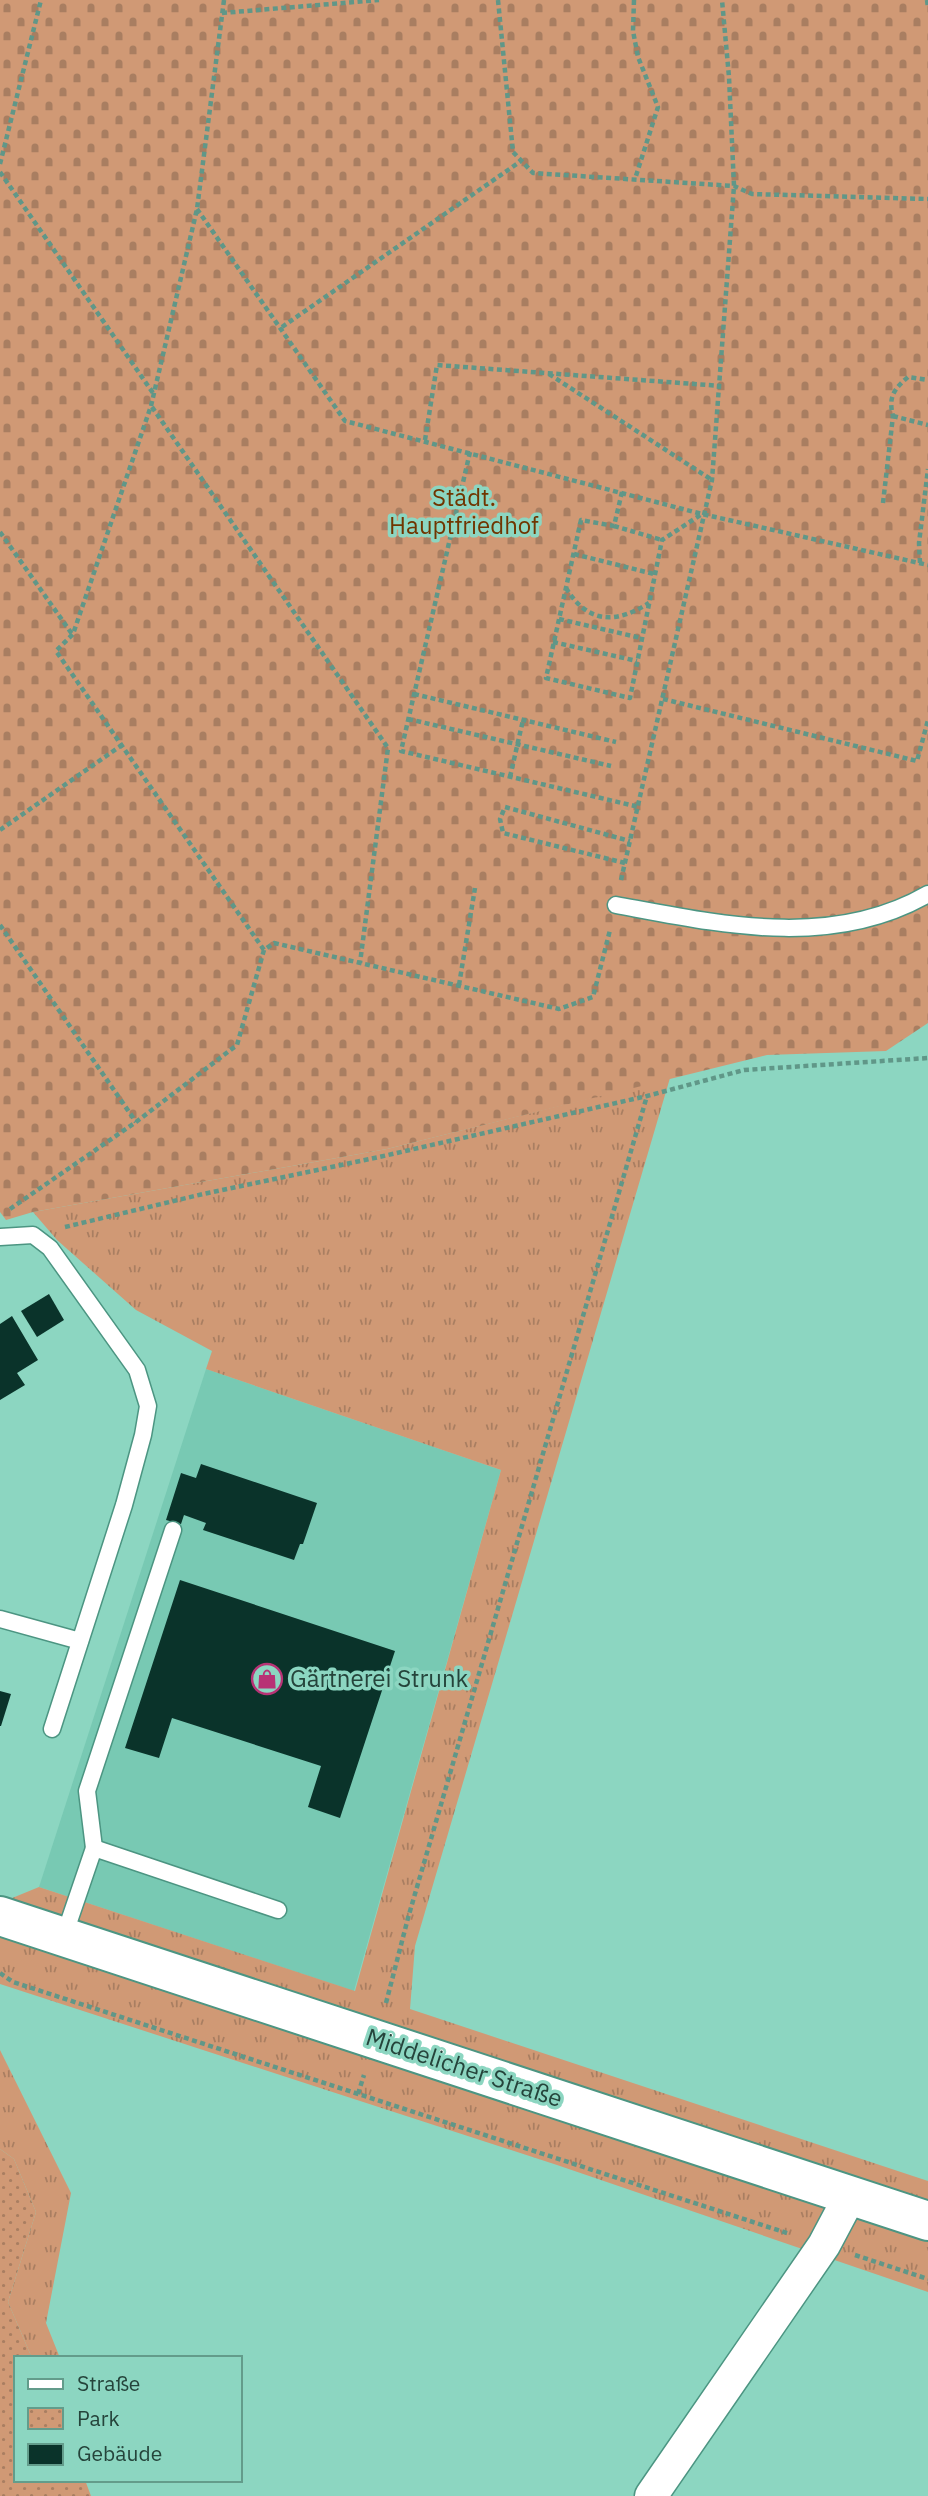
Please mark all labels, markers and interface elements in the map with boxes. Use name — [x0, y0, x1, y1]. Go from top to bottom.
park label: Städt. Hauptfriedhof — [389, 481, 539, 541]
shop icon: Gärtnerei Strunk — [250, 1662, 284, 1696]
place label: Gärtnerei Strunk — [290, 1662, 469, 1694]
street label: Middelicher Straße — [362, 2020, 567, 2114]
legend — [14, 2356, 242, 2482]
text: Straße — [77, 2369, 140, 2397]
text: Park — [77, 2404, 120, 2432]
text: Gebäude — [77, 2439, 162, 2467]

